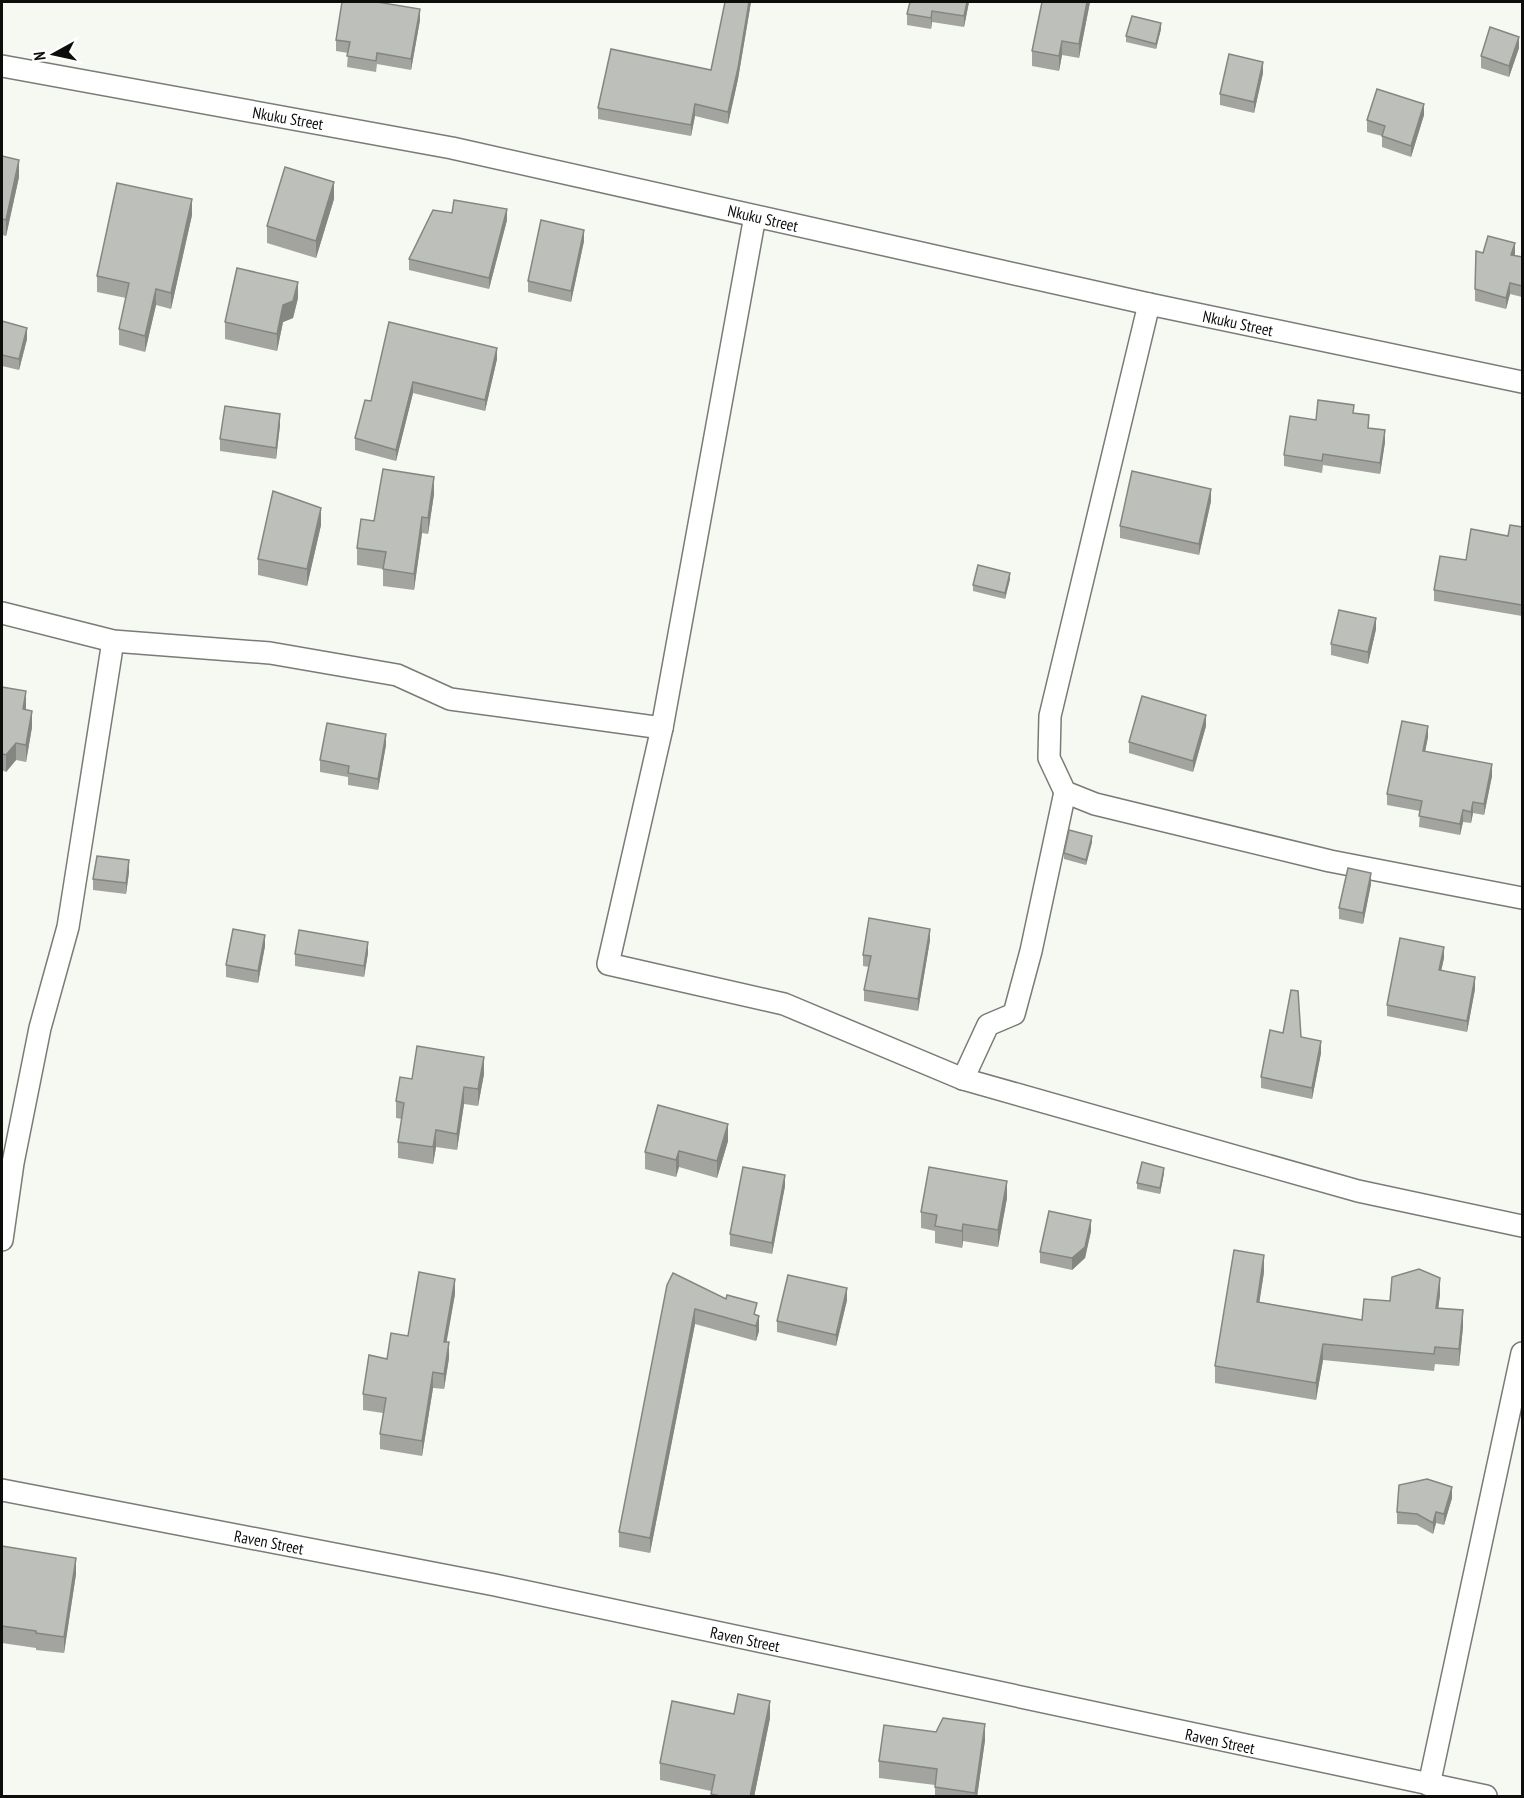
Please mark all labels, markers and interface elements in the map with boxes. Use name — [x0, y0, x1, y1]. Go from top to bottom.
north arrow — [24, 24, 84, 84]
text: N — [29, 50, 50, 62]
street label: Nkuku Street — [251, 102, 325, 134]
street label: Nkuku Street — [726, 200, 801, 236]
street label: Nkuku Street — [1201, 306, 1276, 340]
street label: Raven Street — [233, 1525, 306, 1559]
street label: Raven Street — [708, 1622, 782, 1656]
street label: Raven Street — [1183, 1724, 1257, 1758]

